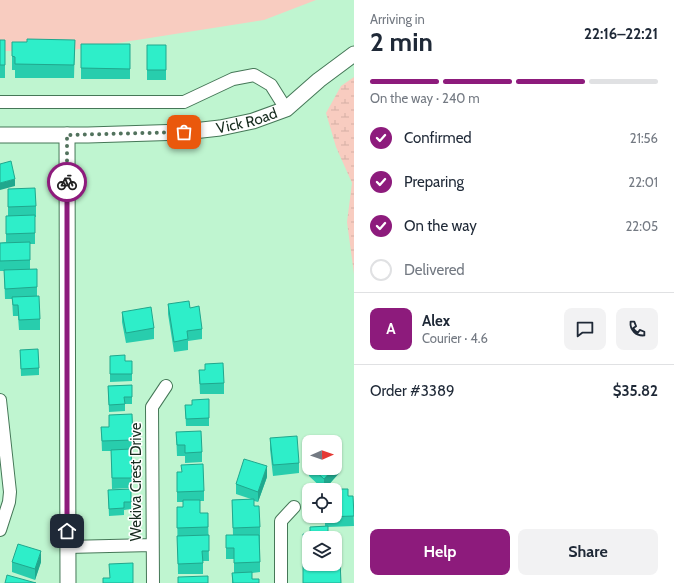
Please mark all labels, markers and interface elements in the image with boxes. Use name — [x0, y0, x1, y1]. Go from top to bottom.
text: Arriving in — [370, 11, 425, 27]
text: 22:16–22:21 — [584, 25, 658, 43]
text: 2 min — [370, 26, 433, 58]
text: On the way · 240 m — [370, 90, 480, 106]
street label: Vick Road — [215, 104, 280, 138]
pin — [167, 115, 201, 149]
icon: bag — [173, 121, 195, 143]
icon: check — [370, 127, 392, 149]
text: Confirmed — [404, 129, 472, 147]
text: 21:56 — [630, 130, 658, 146]
courier — [47, 162, 87, 202]
icon: bike — [56, 171, 78, 193]
icon: check — [370, 171, 392, 193]
text: Preparing — [404, 173, 464, 191]
text: 22:01 — [628, 174, 658, 190]
icon: check — [370, 215, 392, 237]
text: On the way — [404, 217, 477, 235]
text: 22:05 — [626, 218, 658, 234]
text: Delivered — [404, 261, 465, 279]
button: chat — [564, 308, 606, 350]
button: phone — [616, 308, 658, 350]
text: Alex — [422, 312, 450, 330]
text: A — [386, 320, 396, 338]
text: Courier · 4.6 — [422, 330, 488, 346]
text: Order #3389 — [370, 382, 455, 400]
text: $35.82 — [613, 382, 658, 400]
street label: Wekiva Crest Drive — [127, 422, 145, 541]
north arrow — [302, 435, 342, 475]
map controls — [302, 435, 342, 571]
button: locate — [302, 483, 342, 523]
pin — [50, 514, 84, 548]
icon: home — [56, 520, 78, 542]
button: Help — [370, 529, 510, 575]
button: Share — [518, 529, 658, 575]
button: layers — [302, 531, 342, 571]

